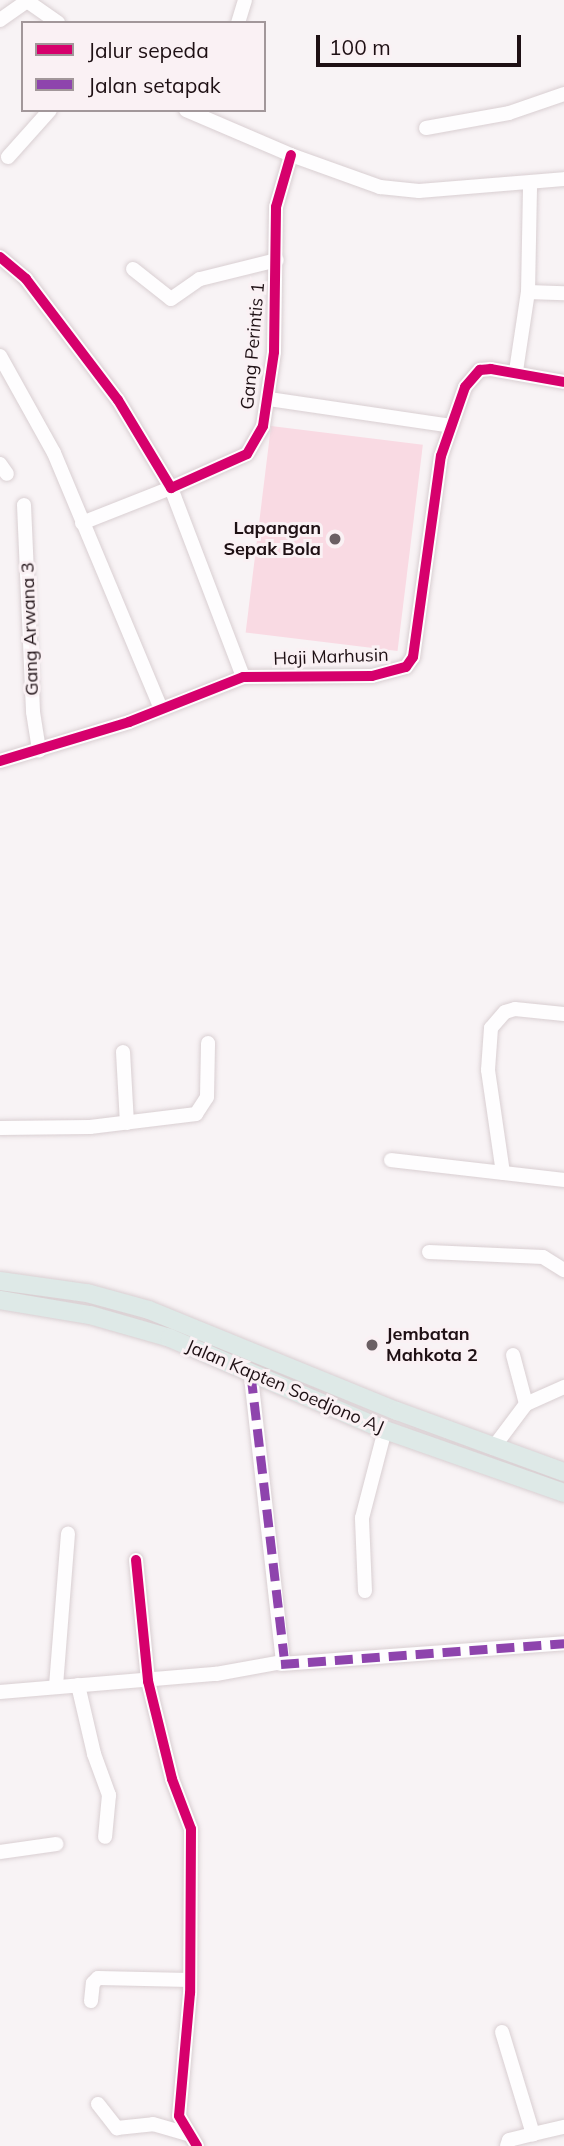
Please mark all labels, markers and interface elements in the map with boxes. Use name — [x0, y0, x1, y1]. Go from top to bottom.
legend — [21, 21, 266, 112]
scale bar — [319, 21, 524, 65]
text: 100 m — [329, 34, 391, 60]
text: Jalur sepeda — [88, 37, 209, 63]
text: Jalan setapak — [88, 72, 221, 98]
street label: Gang Perintis 1 — [237, 282, 269, 410]
place label: Lapangan Sepak Bola — [223, 518, 321, 560]
marker: Lapangan Sepak Bola — [327, 531, 343, 547]
street label: Gang Arwana 3 — [17, 562, 43, 696]
street label: Haji Marhusin — [273, 644, 389, 670]
place label: Jembatan Mahkota 2 — [386, 1324, 478, 1366]
street label: Jalan Kapten Soedjono AJ — [183, 1335, 387, 1439]
marker: Jembatan Mahkota 2 — [364, 1337, 380, 1353]

